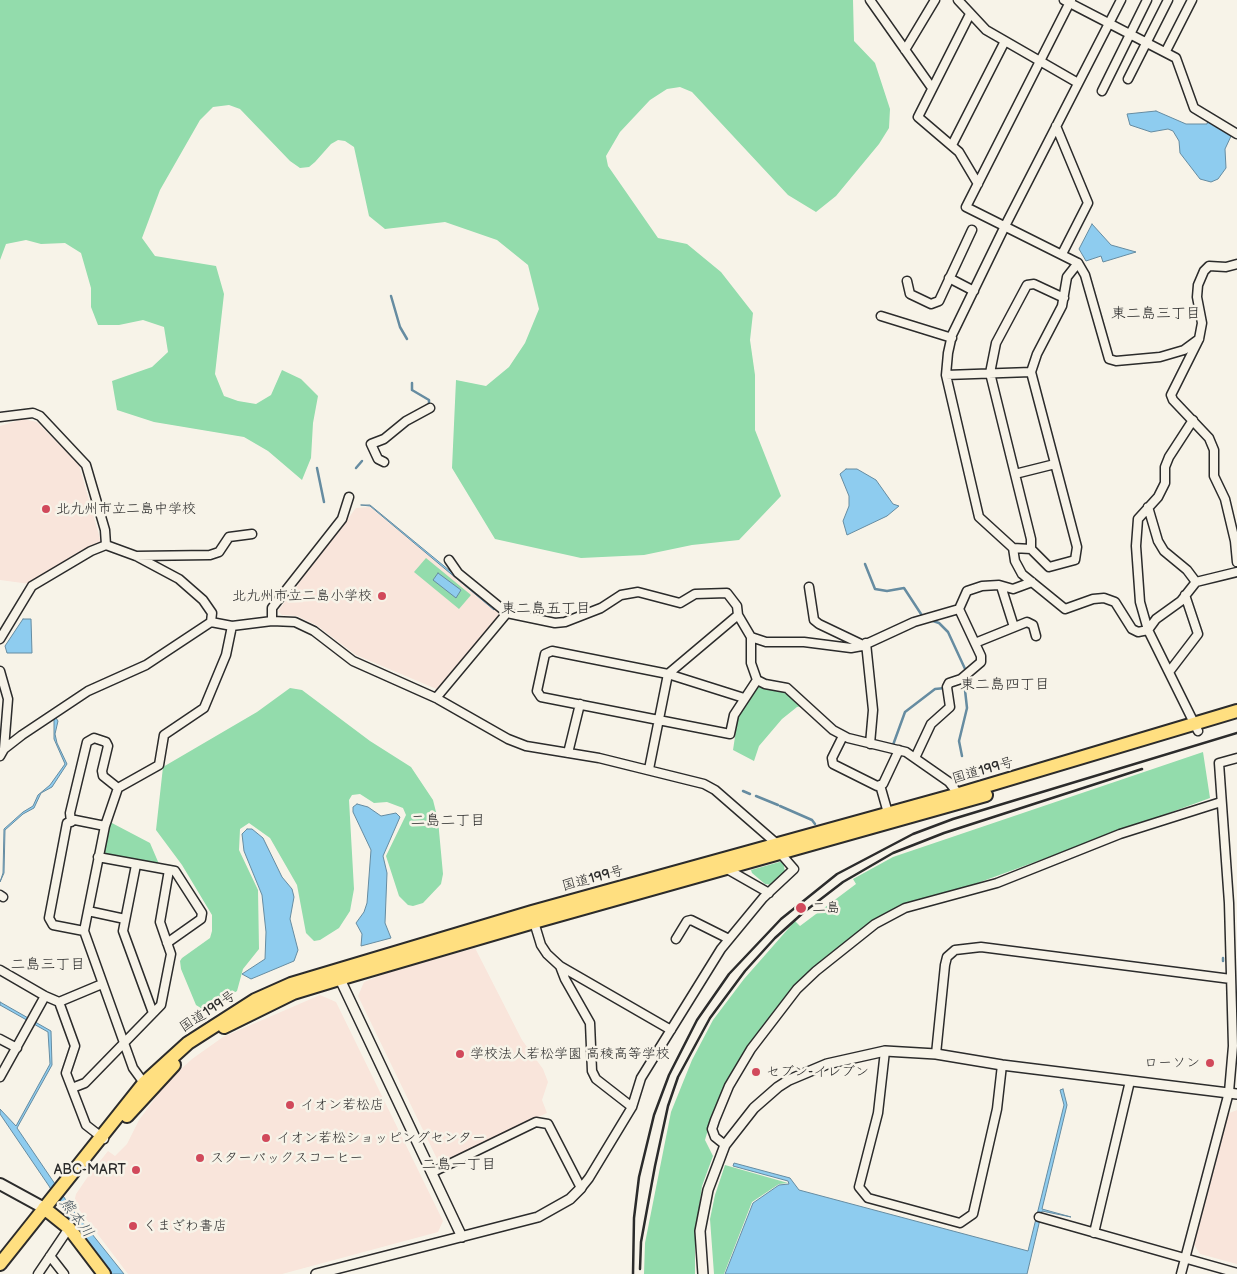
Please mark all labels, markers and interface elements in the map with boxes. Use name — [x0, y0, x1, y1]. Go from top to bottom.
district label: 東二島三丁目 — [1111, 305, 1201, 323]
place label: 北九州市立二島中学校 — [56, 501, 196, 517]
marker: 北九州市立二島中学校 — [40, 503, 52, 515]
place label: 北九州市立二島小学校 — [232, 588, 372, 604]
marker: 北九州市立二島小学校 — [376, 590, 388, 602]
district label: 東二島五丁目 — [501, 600, 591, 618]
district label: 東二島四丁目 — [960, 676, 1050, 694]
street label: 国道199号 — [950, 754, 1016, 788]
district label: 二島二丁目 — [411, 812, 485, 830]
street label: 国道199号 — [560, 863, 626, 895]
place label: 二島 — [812, 900, 840, 916]
marker: 二島 — [794, 901, 808, 915]
district label: 二島三丁目 — [11, 956, 85, 974]
street label: 国道199号 — [177, 988, 239, 1036]
place label: 学校法人若松学園 高稜高等学校 — [470, 1046, 670, 1062]
marker: 学校法人若松学園 高稜高等学校 — [454, 1048, 466, 1060]
place label: ローソン — [1144, 1055, 1200, 1071]
marker: ローソン — [1204, 1057, 1216, 1069]
place label: セブン-イレブン — [766, 1064, 869, 1080]
marker: セブン-イレブン — [750, 1066, 762, 1078]
place label: イオン若松店 — [300, 1097, 384, 1113]
marker: イオン若松店 — [284, 1099, 296, 1111]
place label: イオン若松ショッピングセンター — [276, 1130, 486, 1146]
marker: イオン若松ショッピングセンター — [260, 1132, 272, 1144]
place label: スターバックスコーヒー — [210, 1150, 363, 1166]
marker: スターバックスコーヒー — [194, 1152, 206, 1164]
district label: 二島一丁目 — [422, 1156, 496, 1174]
place label: ABC-MART — [54, 1162, 126, 1178]
marker: ABC-MART — [130, 1164, 142, 1176]
water label: 熊本川 — [55, 1195, 97, 1241]
place label: くまざわ書店 — [143, 1218, 227, 1234]
marker: くまざわ書店 — [127, 1220, 139, 1232]

